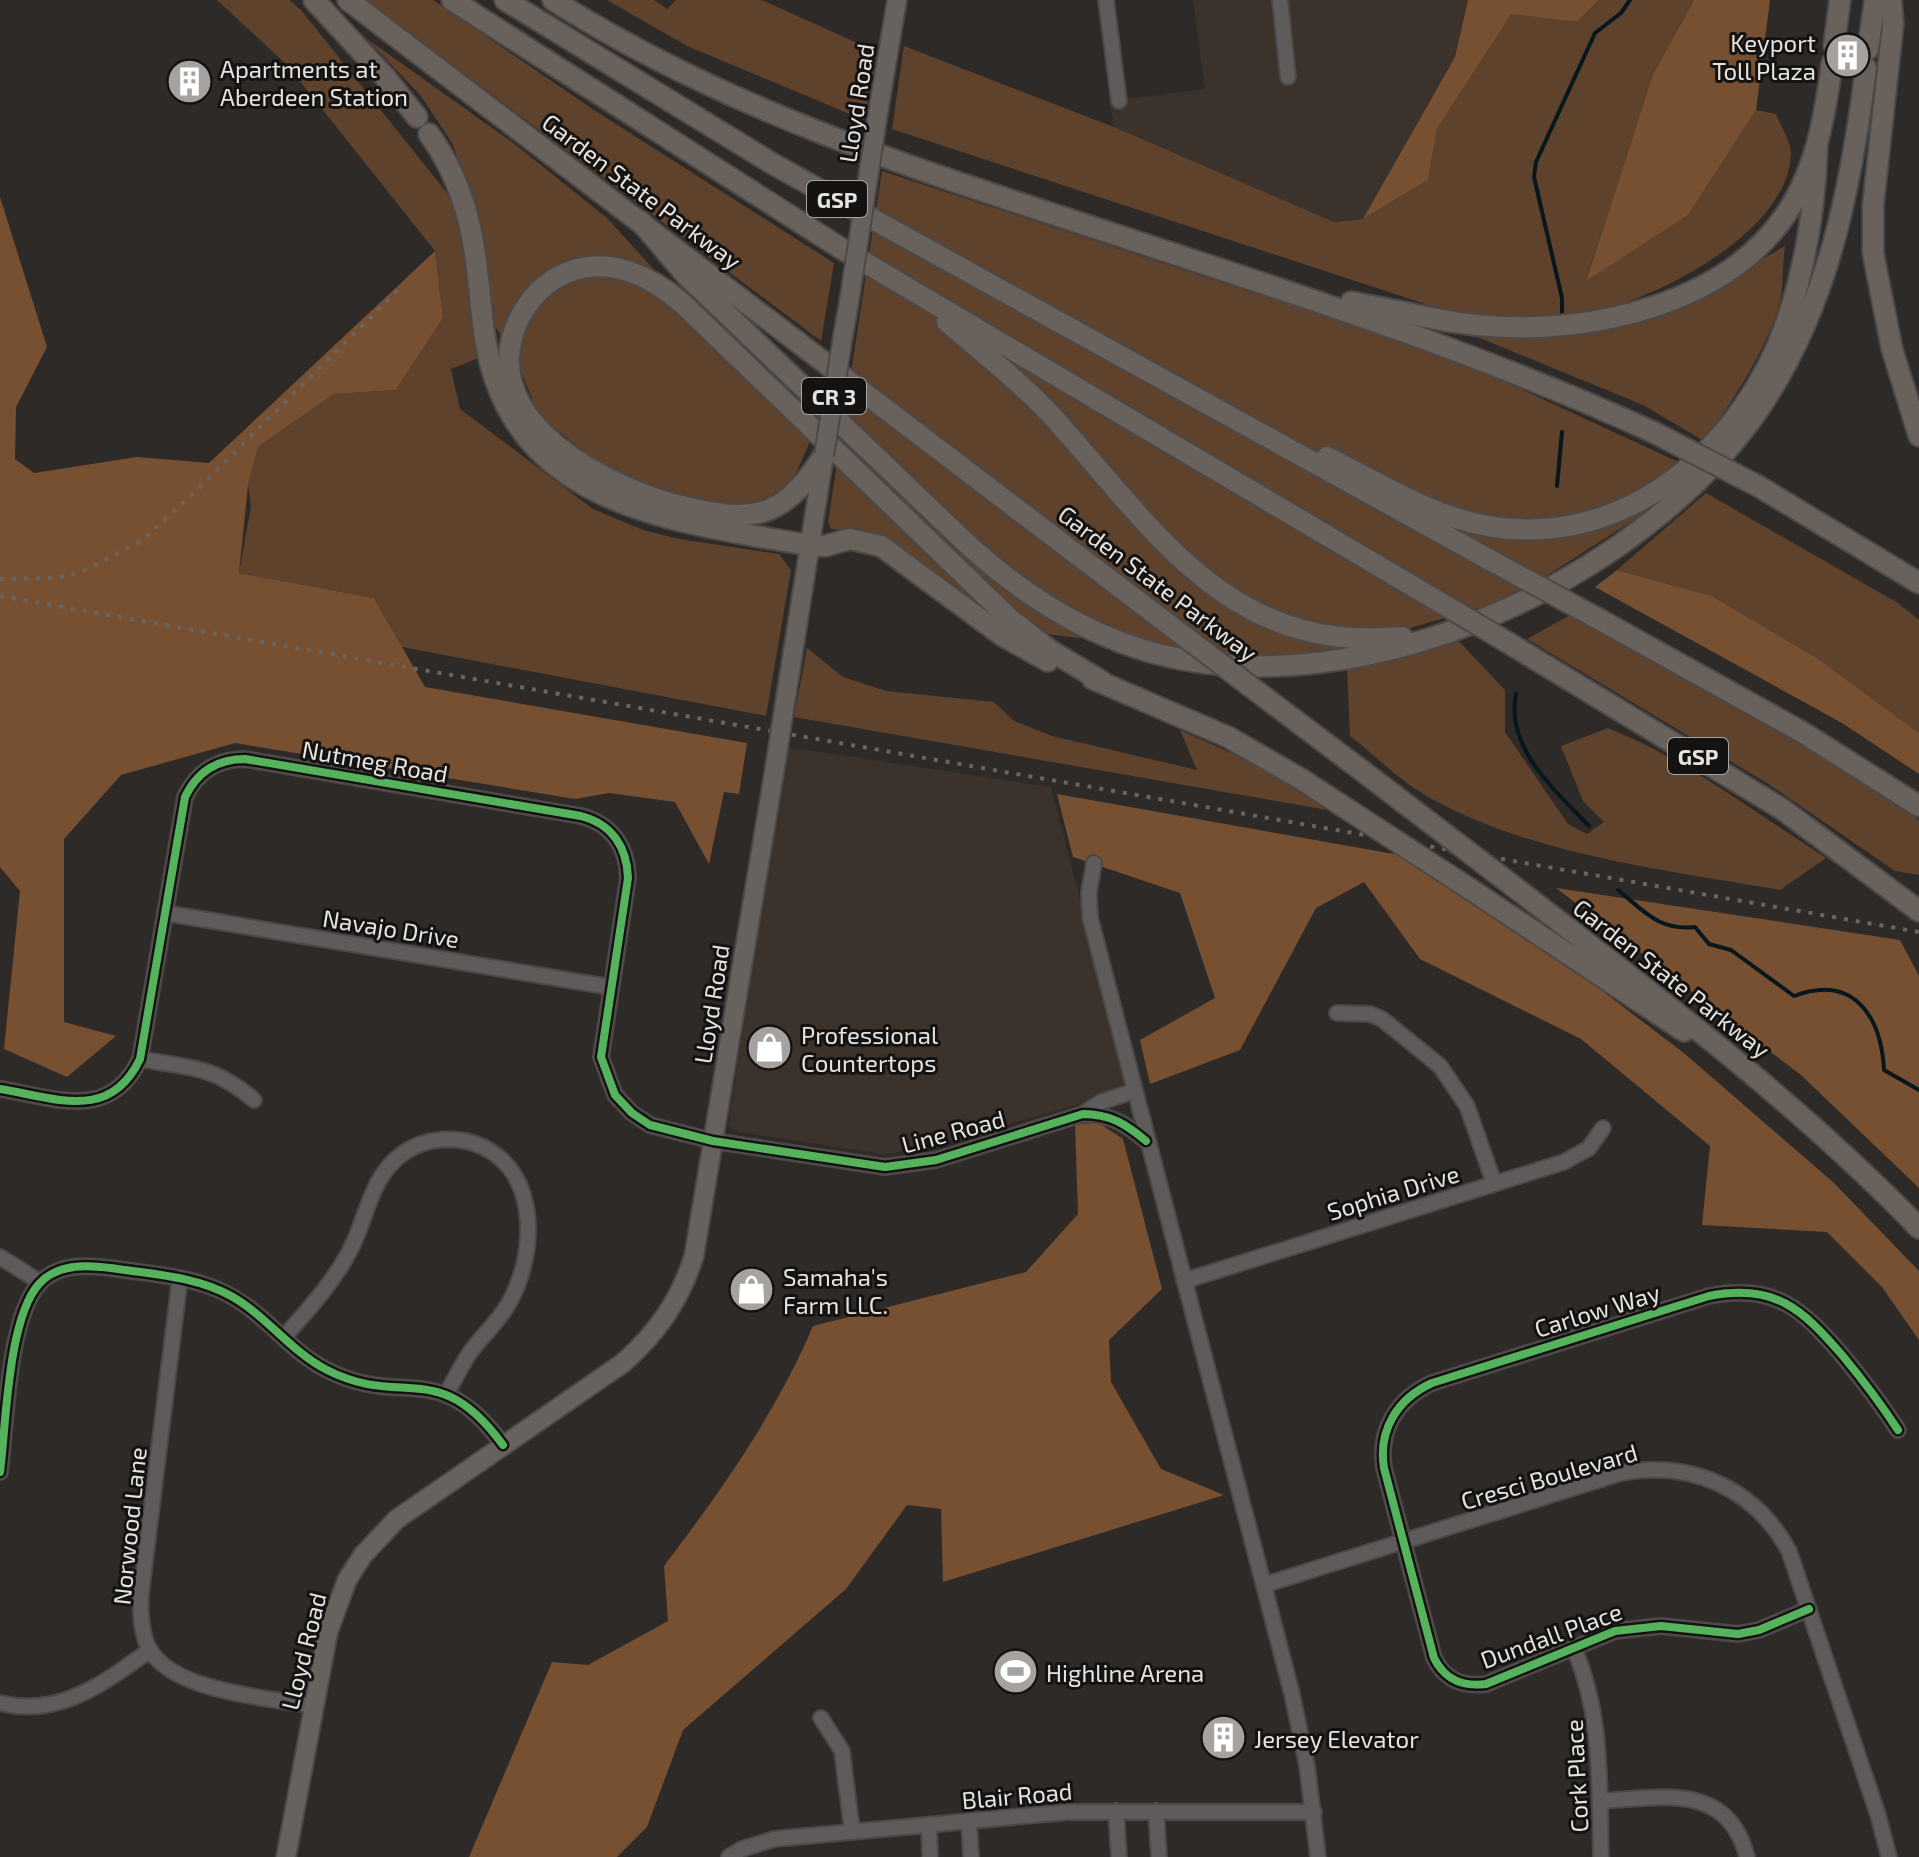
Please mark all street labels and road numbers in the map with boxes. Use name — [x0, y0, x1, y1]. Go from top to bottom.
street label: Lloyd Road — [832, 42, 880, 164]
street label: Garden State Parkway — [537, 107, 747, 275]
road number: GSP — [807, 181, 867, 217]
road number: CR 3 — [802, 378, 866, 414]
street label: Garden State Parkway — [1053, 499, 1263, 667]
street label: Nutmeg Road — [300, 734, 450, 788]
road number: GSP — [1668, 738, 1728, 774]
street label: Garden State Parkway — [1568, 892, 1776, 1064]
street label: Navajo Drive — [321, 903, 461, 953]
street label: Lloyd Road — [687, 943, 735, 1065]
street label: Line Road — [898, 1103, 1008, 1159]
street label: Sophia Drive — [1324, 1158, 1462, 1226]
street label: Carlow Way — [1531, 1277, 1664, 1343]
street label: Cresci Boulevard — [1457, 1437, 1641, 1515]
street label: Norwood Lane — [106, 1446, 152, 1606]
street label: Lloyd Road — [274, 1589, 332, 1713]
street label: Dundall Place — [1476, 1596, 1626, 1674]
street label: Cork Place — [1559, 1719, 1593, 1833]
street label: Blair Road — [961, 1776, 1073, 1814]

